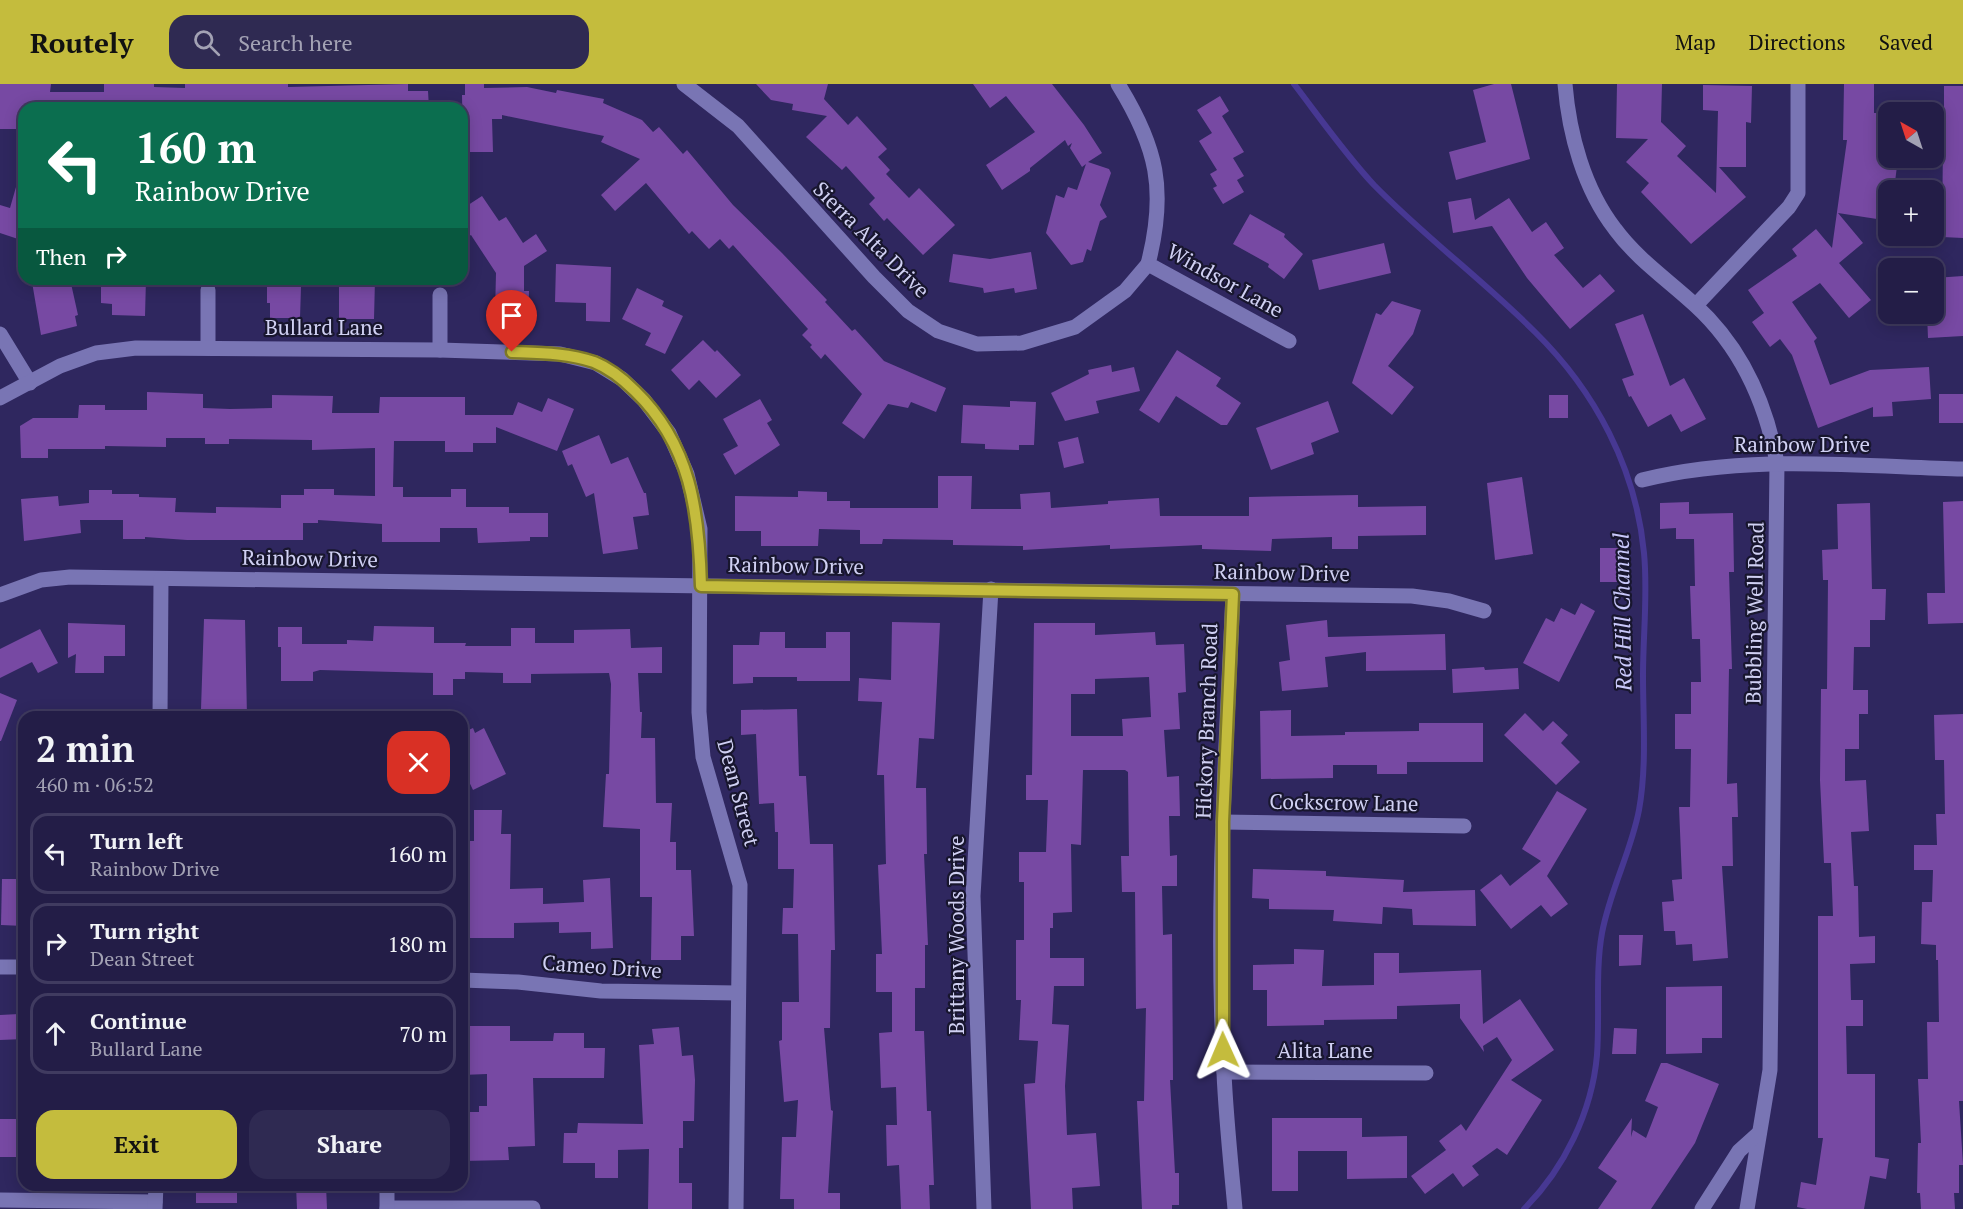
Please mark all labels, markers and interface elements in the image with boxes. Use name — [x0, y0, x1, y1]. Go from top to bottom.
search box — [169, 15, 589, 69]
text: Routely — [30, 24, 133, 61]
icon: search — [190, 26, 223, 59]
text: Search here — [238, 28, 353, 57]
text: Map — [1675, 28, 1716, 56]
text: Directions — [1749, 28, 1846, 56]
text: Saved — [1879, 28, 1933, 56]
north arrow — [1878, 102, 1944, 168]
map controls — [1878, 102, 1944, 324]
text: 160 m — [135, 119, 256, 175]
icon: left — [36, 126, 114, 204]
text: Rainbow Drive — [135, 173, 310, 209]
street label: Sierra Alta Drive — [807, 175, 936, 304]
button: + — [1878, 180, 1944, 246]
street label: Windsor Lane — [1162, 237, 1289, 324]
icon: right — [99, 240, 132, 273]
text: Then — [36, 242, 87, 271]
button: − — [1878, 258, 1944, 324]
pin — [486, 290, 537, 352]
icon: arrive — [495, 299, 528, 332]
street label: Bullard Lane — [265, 313, 383, 341]
street label: Rainbow Drive — [1734, 430, 1870, 458]
street label: Bubbling Well Road — [1738, 521, 1770, 704]
water label: Red Hill Channel — [1606, 533, 1637, 692]
street label: Rainbow Drive — [242, 543, 378, 573]
street label: Rainbow Drive — [728, 550, 864, 580]
street label: Rainbow Drive — [1214, 557, 1350, 587]
street label: Hickory Branch Road — [1189, 622, 1223, 819]
text: 2 min — [36, 725, 134, 772]
button: close — [387, 731, 450, 794]
street label: Dean Street — [711, 736, 767, 850]
text: 460 m · 06:52 — [36, 771, 154, 798]
street label: Cockscrow Lane — [1269, 787, 1419, 817]
text: Turn left — [90, 826, 183, 855]
street label: Brittany Woods Drive — [942, 835, 970, 1035]
icon: left — [39, 837, 72, 870]
text: 160 m — [387, 839, 447, 868]
text: Rainbow Drive — [90, 855, 220, 882]
text: Turn right — [90, 916, 199, 945]
icon: right — [39, 927, 72, 960]
text: 180 m — [387, 929, 447, 958]
text: Dean Street — [90, 945, 194, 972]
street label: Cameo Drive — [541, 948, 663, 984]
text: Continue — [90, 1006, 187, 1035]
icon: ahead — [39, 1017, 72, 1050]
position arrow — [1191, 1018, 1255, 1082]
text: 70 m — [399, 1019, 447, 1048]
text: Bullard Lane — [90, 1035, 203, 1062]
street label: Alita Lane — [1277, 1036, 1373, 1064]
button: Exit — [36, 1110, 237, 1179]
button: Share — [249, 1110, 450, 1179]

